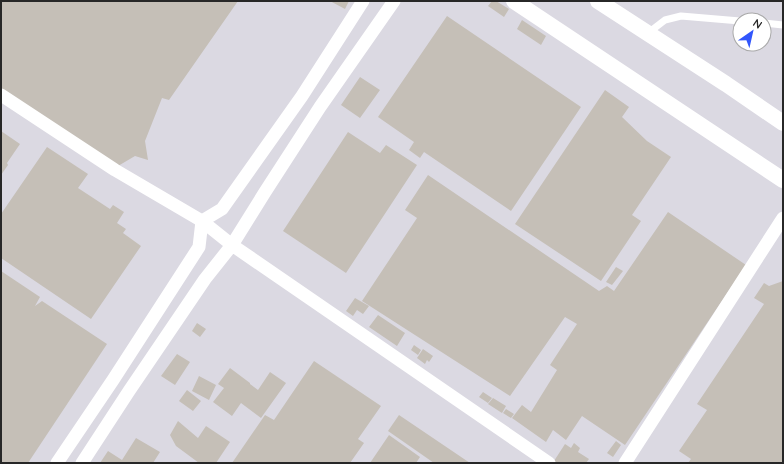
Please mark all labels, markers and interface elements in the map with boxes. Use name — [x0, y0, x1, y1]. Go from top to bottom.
north arrow — [732, 12, 772, 52]
text: N — [750, 16, 765, 32]

